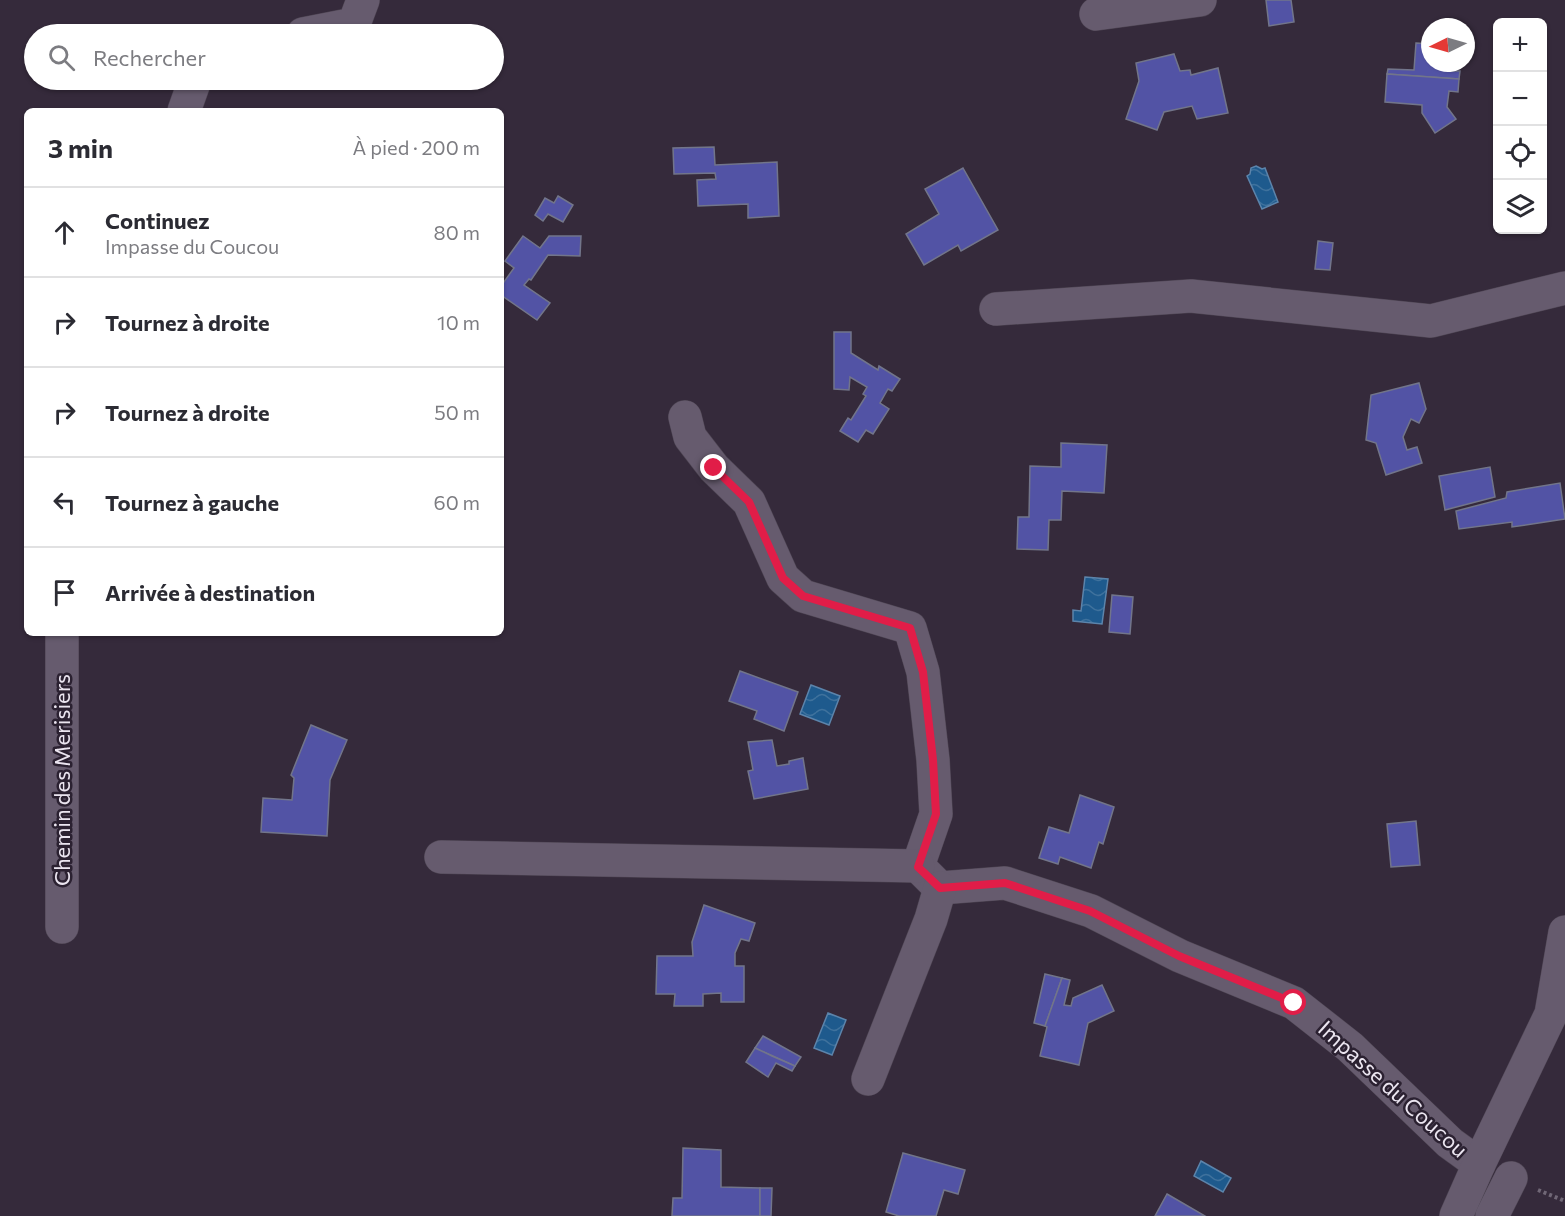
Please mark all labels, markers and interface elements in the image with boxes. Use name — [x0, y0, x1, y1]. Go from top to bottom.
north arrow — [1421, 18, 1475, 72]
map controls — [1493, 18, 1547, 234]
button: + — [1493, 18, 1547, 72]
search box — [24, 24, 504, 90]
icon: search — [45, 41, 78, 74]
text: Rechercher — [93, 44, 206, 71]
button: − — [1493, 72, 1547, 126]
button: locate — [1493, 126, 1547, 180]
text: 3 min — [48, 132, 113, 163]
text: À pied · 200 m — [353, 135, 480, 159]
button: layers — [1493, 180, 1547, 234]
text: Continuez — [105, 207, 210, 234]
icon: ahead — [48, 216, 81, 249]
text: 80 m — [434, 220, 480, 244]
text: Impasse du Coucou — [105, 234, 279, 258]
icon: right — [48, 306, 81, 339]
text: Tournez à droite — [105, 309, 270, 336]
text: 10 m — [437, 310, 480, 334]
icon: right — [48, 396, 81, 429]
text: Tournez à droite — [105, 399, 270, 426]
text: 50 m — [434, 400, 480, 424]
route end — [700, 454, 726, 480]
icon: left — [48, 486, 81, 519]
text: Tournez à gauche — [105, 489, 279, 516]
text: 60 m — [434, 490, 480, 514]
icon: arrive — [48, 576, 81, 609]
text: Arrivée à destination — [105, 579, 315, 606]
street label: Chemin des Merisiers — [48, 674, 75, 886]
route start — [1280, 989, 1306, 1015]
street label: Impasse du Coucou — [1313, 1014, 1474, 1163]

